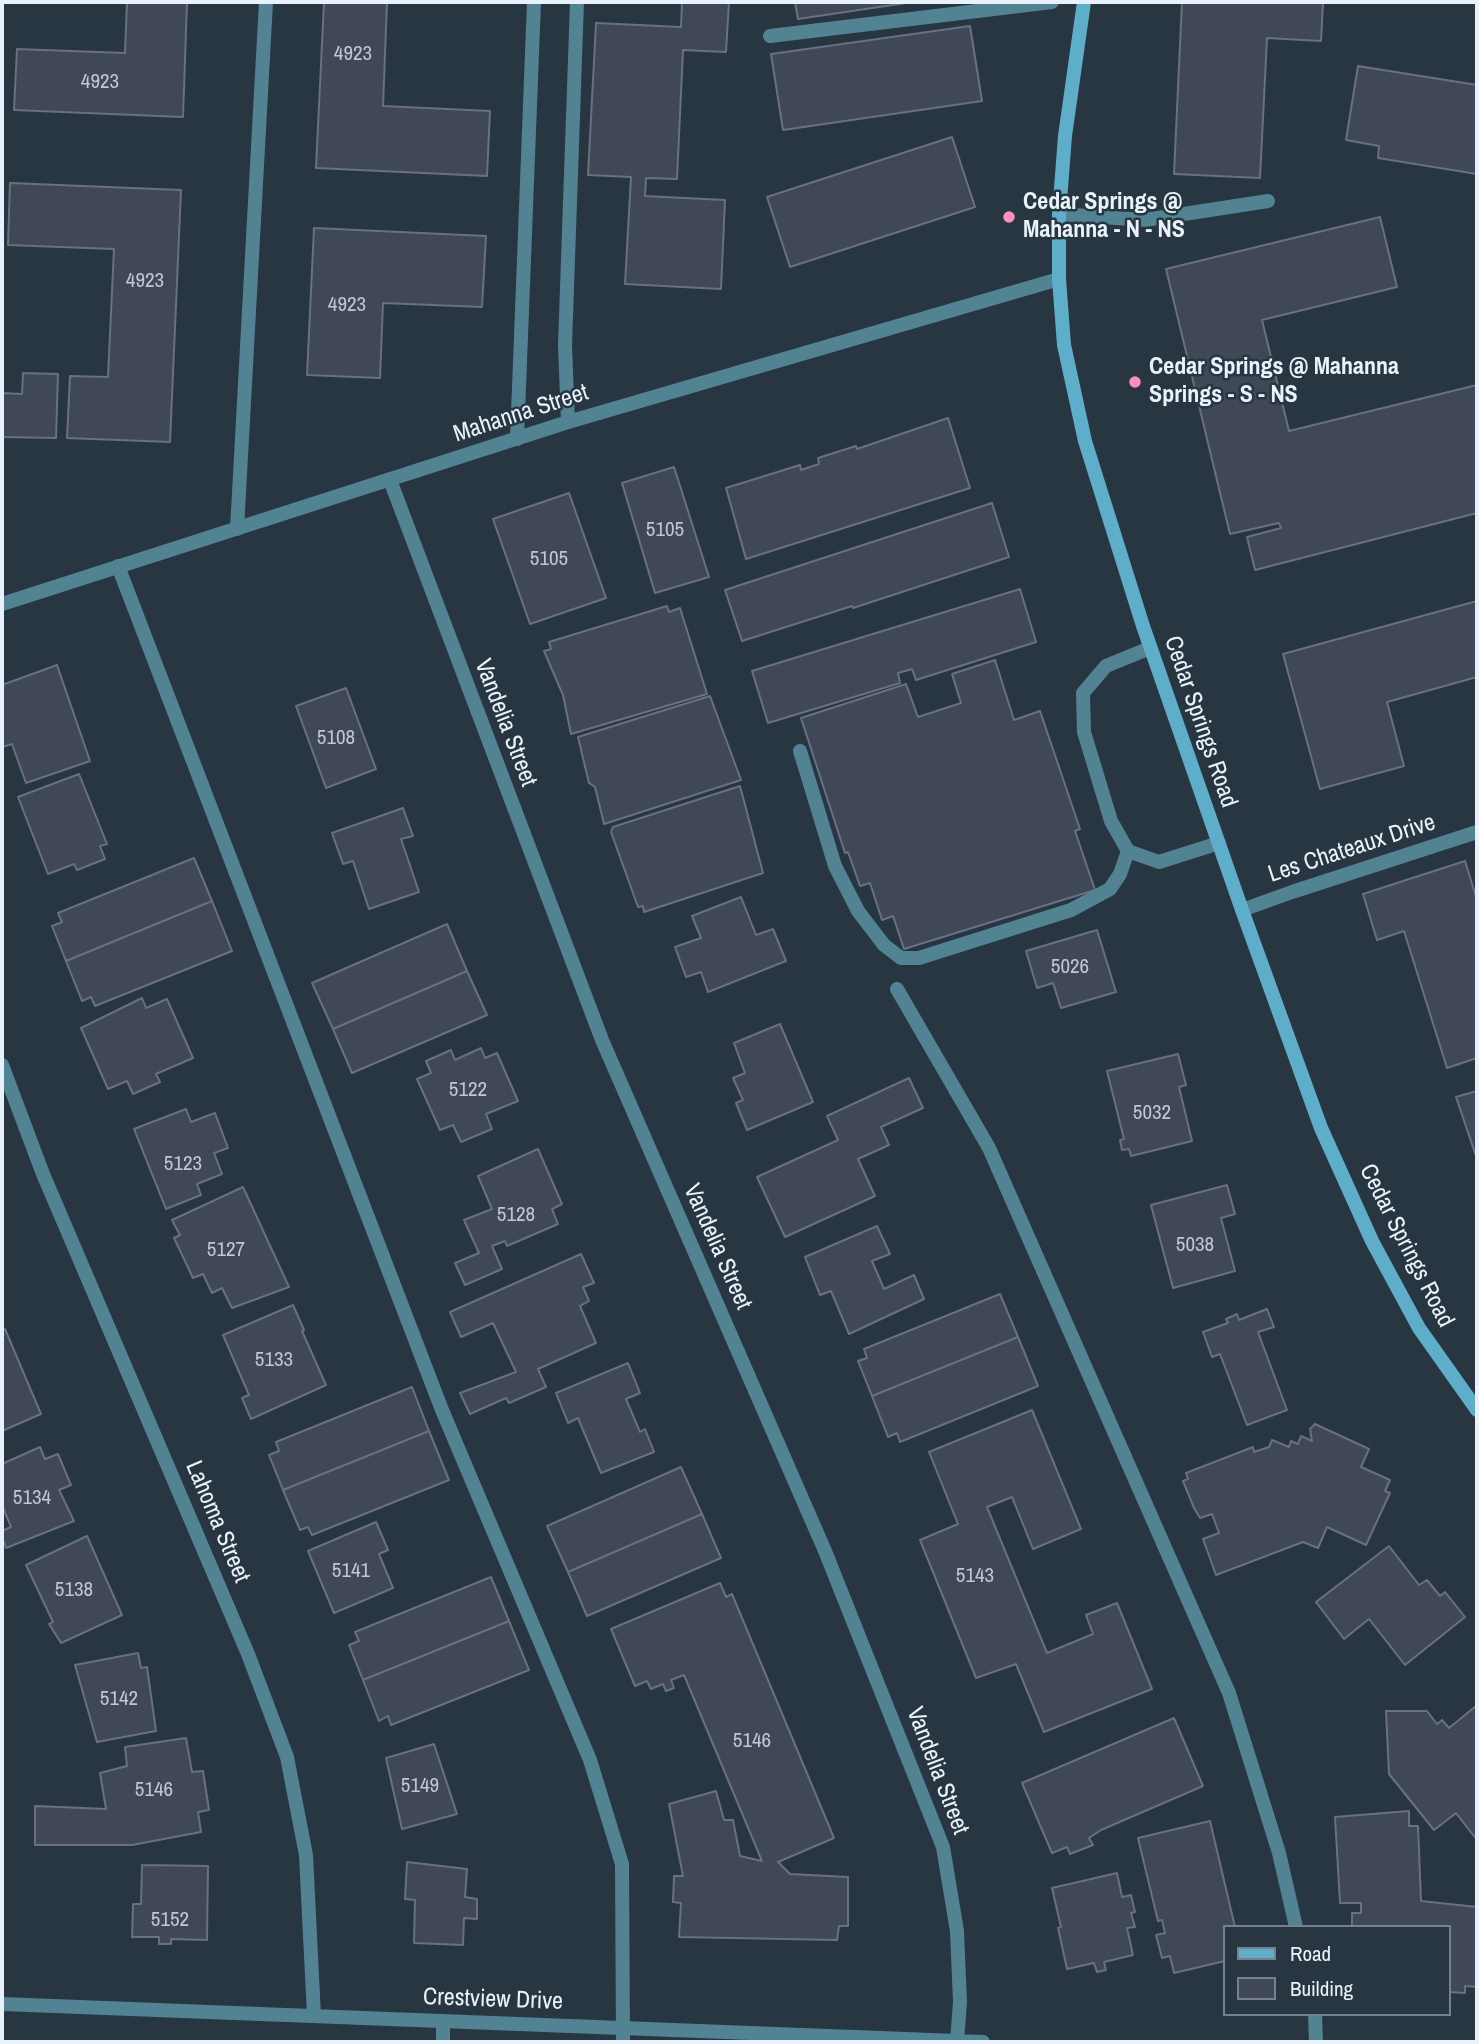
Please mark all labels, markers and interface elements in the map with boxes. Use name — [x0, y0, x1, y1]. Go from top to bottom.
house number: 4923 — [334, 41, 372, 67]
house number: 4923 — [81, 69, 119, 95]
place label: Cedar Springs @ Mahanna - N - NS — [1023, 189, 1185, 245]
marker: Cedar Springs @ Mahanna - N - NS — [1001, 209, 1017, 225]
house number: 4923 — [126, 268, 164, 294]
house number: 4923 — [328, 292, 366, 318]
place label: Cedar Springs @ Mahanna Springs - S - NS — [1149, 354, 1399, 410]
marker: Cedar Springs @ Mahanna Springs - S - NS — [1127, 374, 1143, 390]
street label: Mahanna Street — [450, 379, 592, 449]
house number: 5105 — [646, 517, 684, 543]
house number: 5105 — [530, 546, 568, 572]
street label: Cedar Springs Road — [1157, 632, 1243, 812]
street label: Vandelia Street — [468, 655, 542, 791]
house number: 5108 — [317, 725, 355, 751]
street label: Les Chateaux Drive — [1265, 808, 1439, 890]
house number: 5026 — [1051, 954, 1089, 980]
house number: 5122 — [449, 1077, 487, 1103]
house number: 5032 — [1133, 1100, 1171, 1126]
house number: 5123 — [164, 1151, 202, 1177]
street label: Cedar Springs Road — [1352, 1160, 1460, 1332]
street label: Vandelia Street — [677, 1180, 757, 1314]
house number: 5128 — [497, 1202, 535, 1228]
house number: 5038 — [1176, 1232, 1214, 1258]
house number: 5127 — [207, 1237, 245, 1263]
house number: 5133 — [255, 1347, 293, 1373]
street label: Lahoma Street — [179, 1457, 255, 1587]
house number: 5134 — [13, 1485, 51, 1511]
house number: 5141 — [332, 1558, 370, 1584]
house number: 5143 — [956, 1563, 994, 1589]
house number: 5138 — [55, 1577, 93, 1603]
house number: 5142 — [100, 1686, 138, 1712]
street label: Vandelia Street — [900, 1703, 974, 1839]
house number: 5146 — [733, 1728, 771, 1754]
house number: 5149 — [401, 1773, 439, 1799]
house number: 5146 — [135, 1777, 173, 1803]
house number: 5152 — [151, 1907, 189, 1933]
legend — [1224, 1925, 1451, 2016]
text: Road — [1290, 1939, 1331, 1968]
text: Building — [1290, 1974, 1353, 2003]
street label: Crestview Drive — [423, 1983, 563, 2017]

